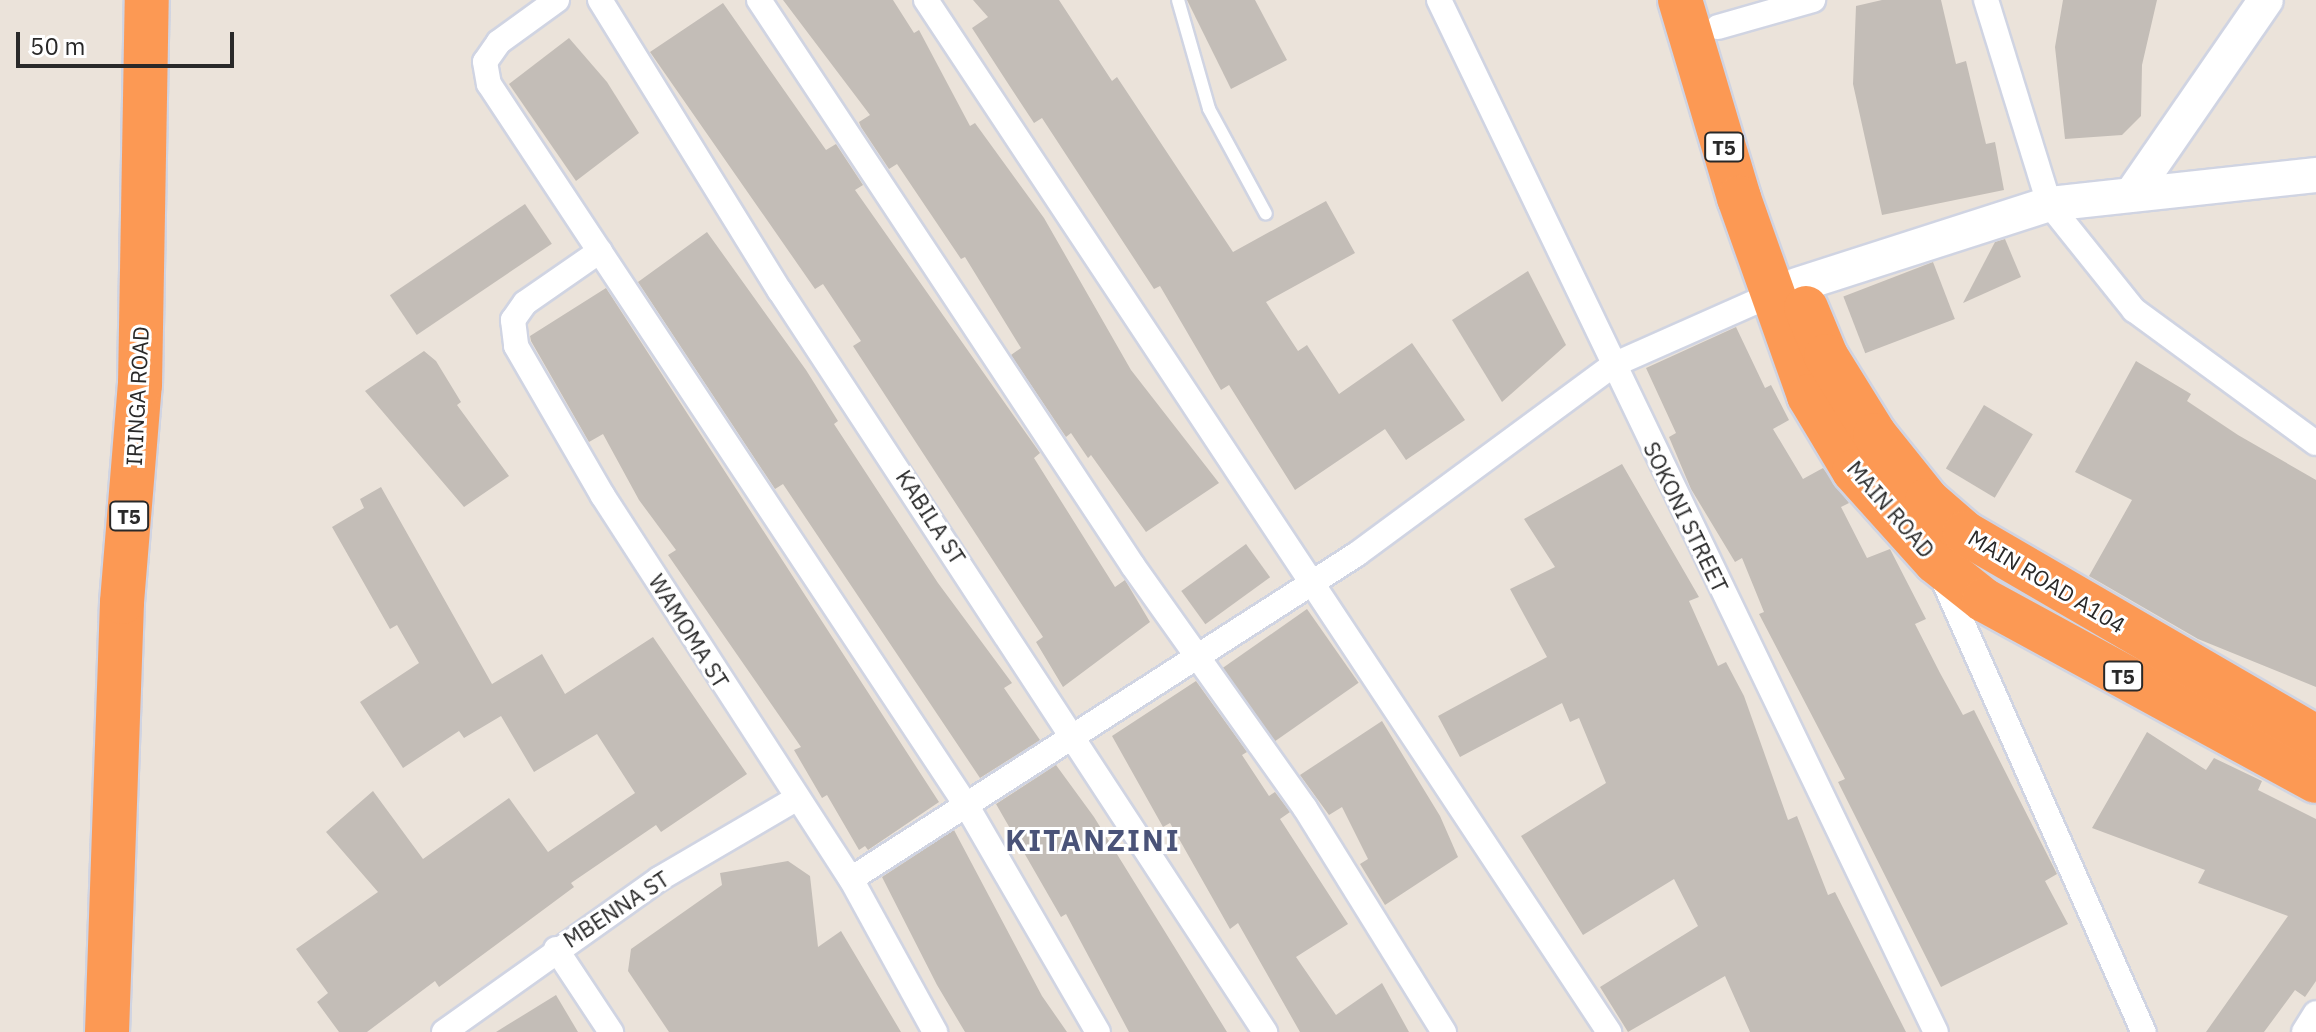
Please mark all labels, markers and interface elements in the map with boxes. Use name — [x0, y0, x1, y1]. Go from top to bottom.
scale bar — [20, 16, 238, 66]
text: 50 m — [30, 30, 85, 62]
road number: T5 — [1704, 131, 1744, 163]
street label: IRINGA ROAD — [120, 326, 154, 466]
street label: SOKONI STREET — [1638, 437, 1734, 597]
street label: MAIN ROAD — [1842, 455, 1940, 563]
street label: KABILA ST — [891, 465, 971, 569]
road number: T5 — [109, 500, 149, 532]
street label: MAIN ROAD A104 — [1964, 524, 2130, 638]
street label: WAMOMA ST — [644, 569, 734, 693]
road number: T5 — [2103, 660, 2143, 692]
district label: KITANZINI — [1005, 822, 1181, 858]
street label: MBENNA ST — [558, 865, 674, 953]

